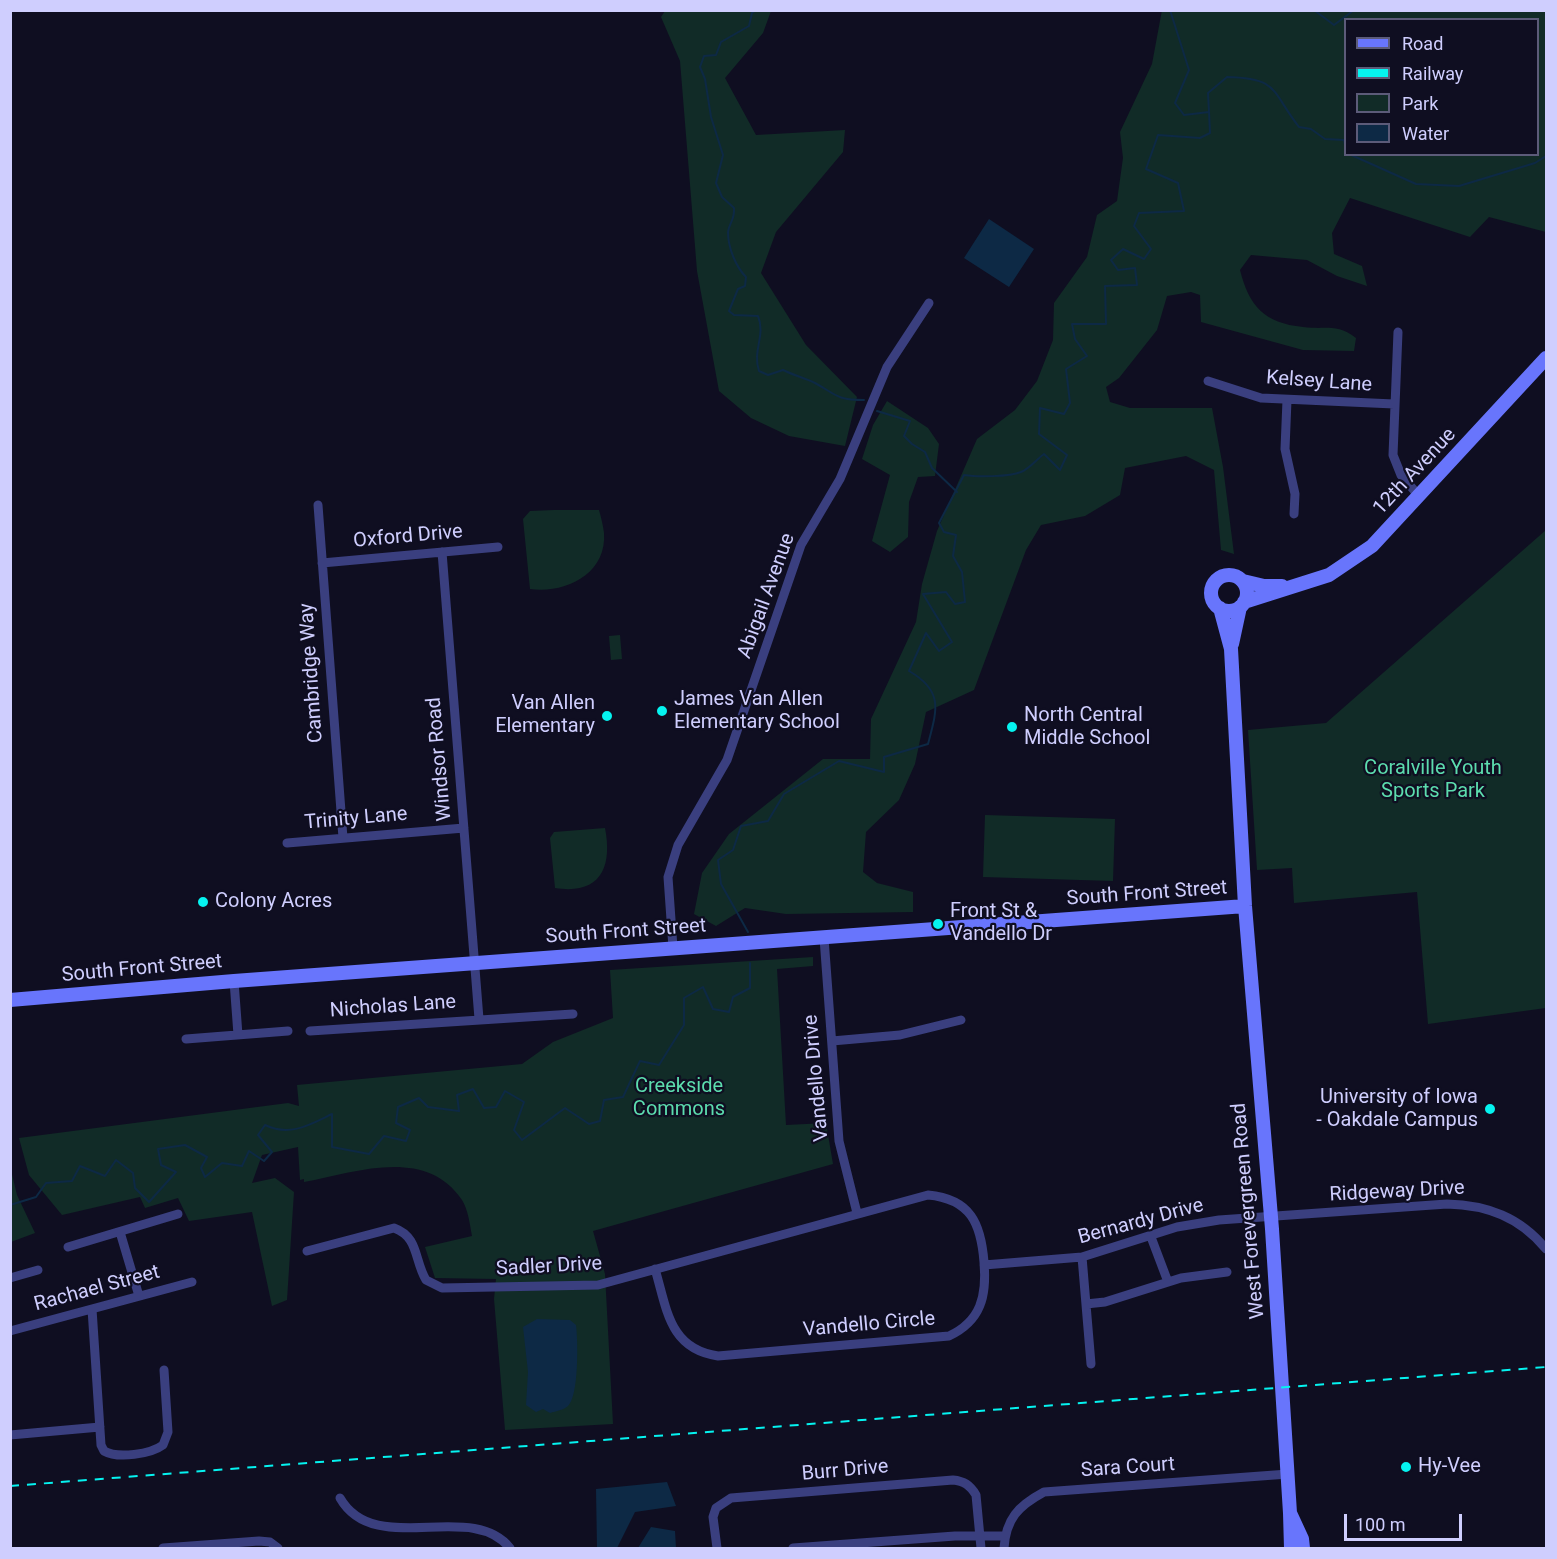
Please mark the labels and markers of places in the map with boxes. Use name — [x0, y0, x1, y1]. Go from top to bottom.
place label: James Van Allen Elementary School — [674, 688, 840, 735]
place label: Van Allen Elementary — [495, 692, 595, 739]
marker: James Van Allen Elementary School — [655, 704, 669, 718]
place label: North Central Middle School — [1024, 704, 1150, 751]
marker: Van Allen Elementary — [600, 709, 614, 723]
marker: North Central Middle School — [1005, 720, 1019, 734]
place label: Colony Acres — [215, 890, 332, 914]
marker: Colony Acres — [196, 895, 210, 909]
place label: Front St & Vandello Dr — [950, 900, 1052, 947]
marker: Front St & Vandello Dr — [931, 917, 945, 931]
place label: University of Iowa - Oakdale Campus — [1316, 1086, 1478, 1133]
marker: University of Iowa - Oakdale Campus — [1483, 1102, 1497, 1116]
place label: Hy-Vee — [1418, 1455, 1481, 1479]
marker: Hy-Vee — [1399, 1460, 1413, 1474]

